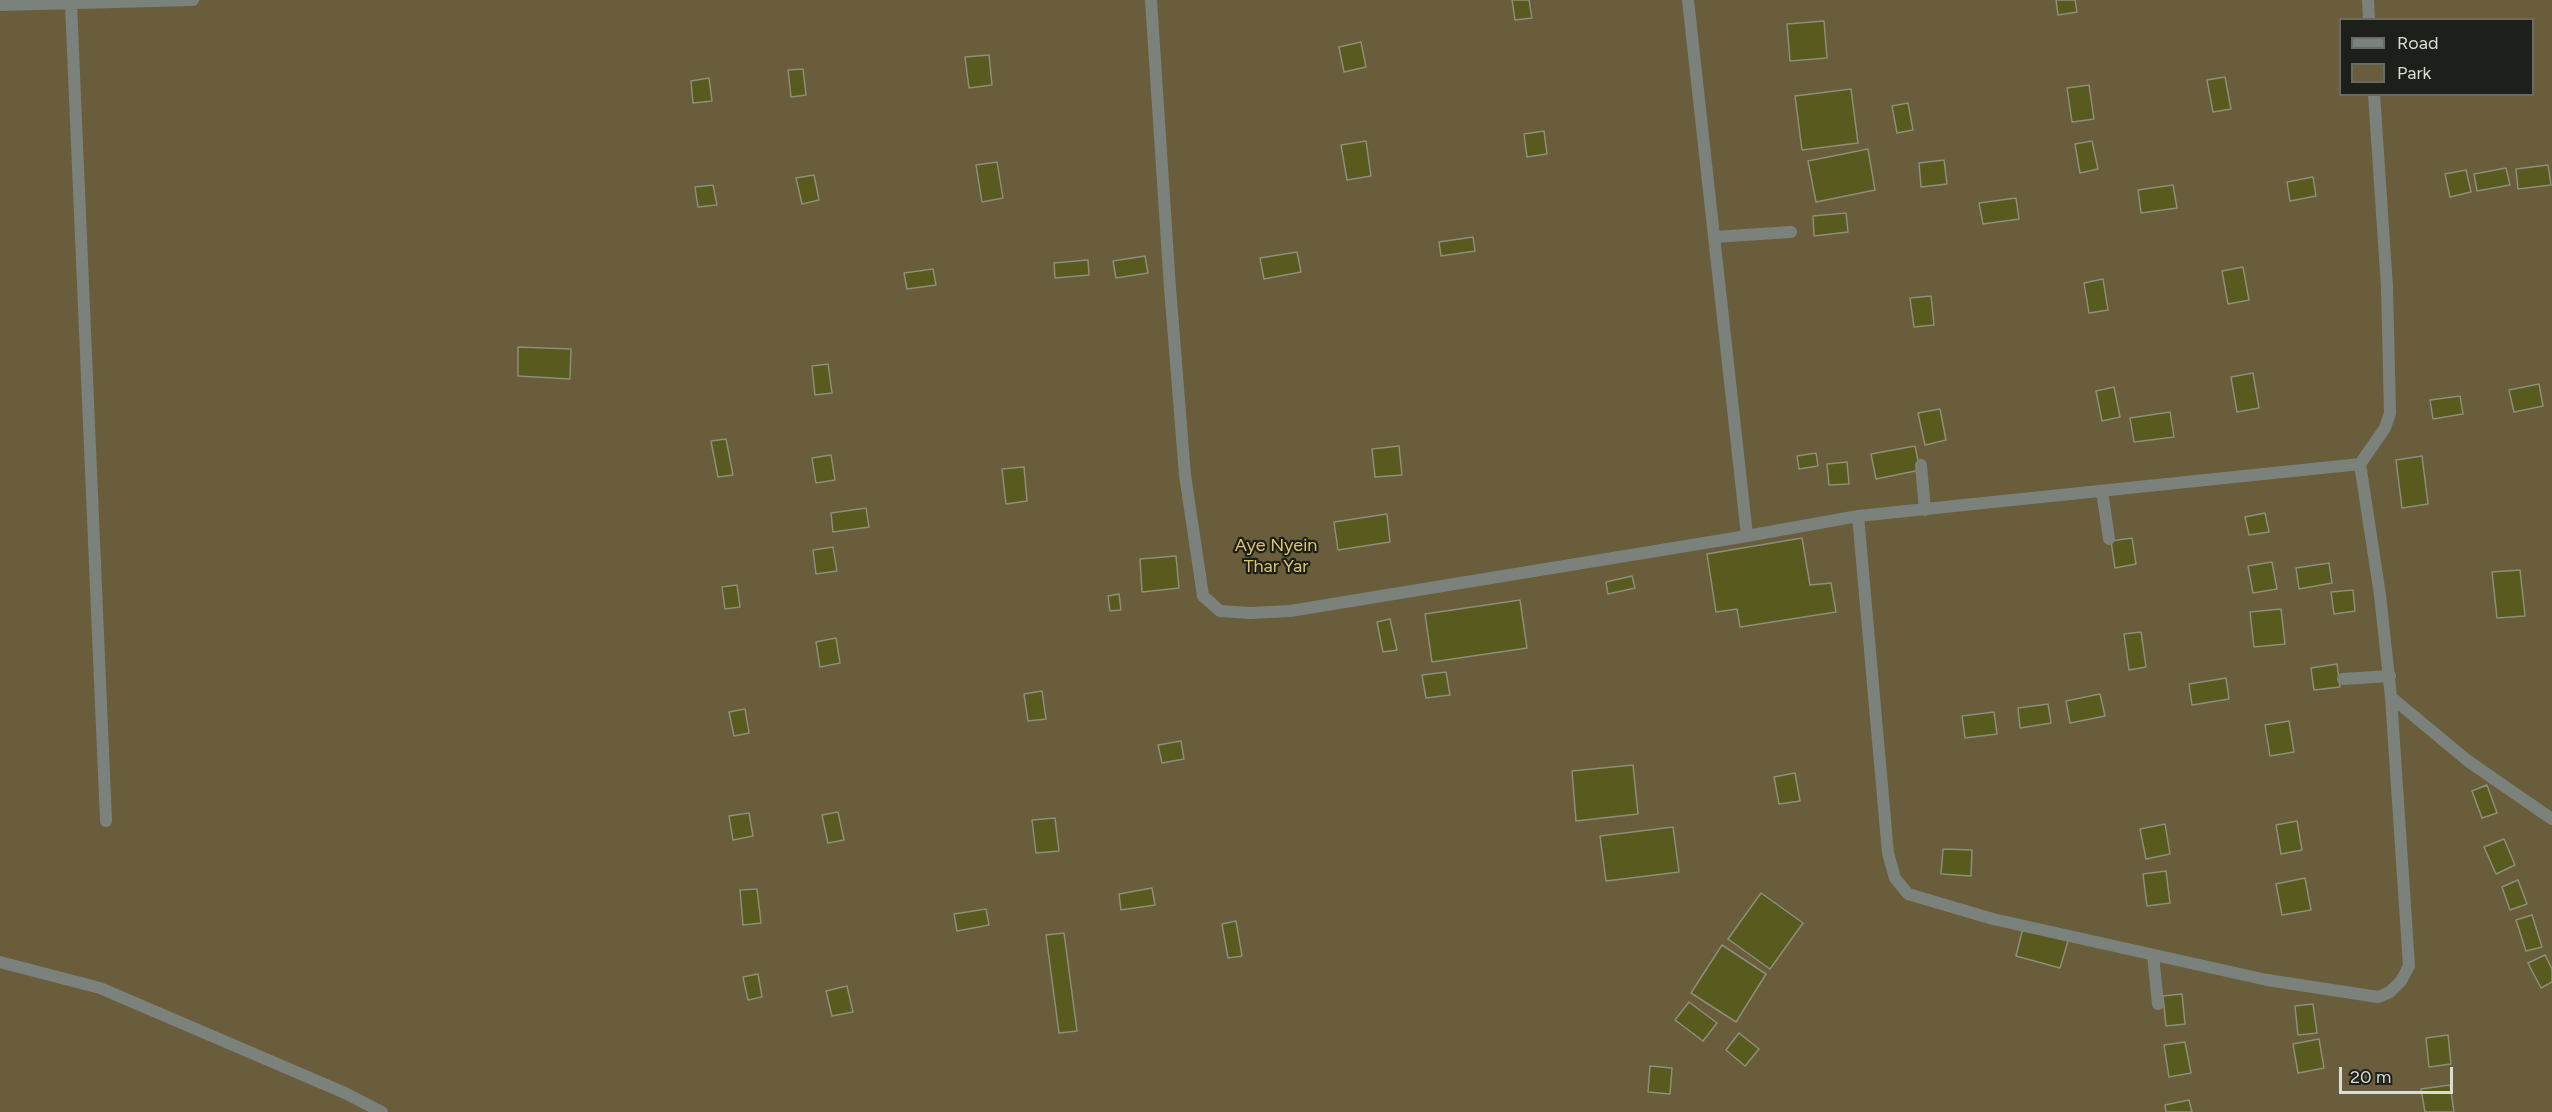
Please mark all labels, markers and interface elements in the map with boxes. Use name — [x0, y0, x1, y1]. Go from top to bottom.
legend — [2339, 18, 2534, 96]
text: Road — [2397, 32, 2438, 54]
text: Park — [2397, 62, 2431, 84]
park label: Aye Nyein Thar Yar — [1235, 535, 1317, 578]
scale bar — [2342, 1055, 2456, 1093]
text: 20 m — [2350, 1066, 2391, 1088]

